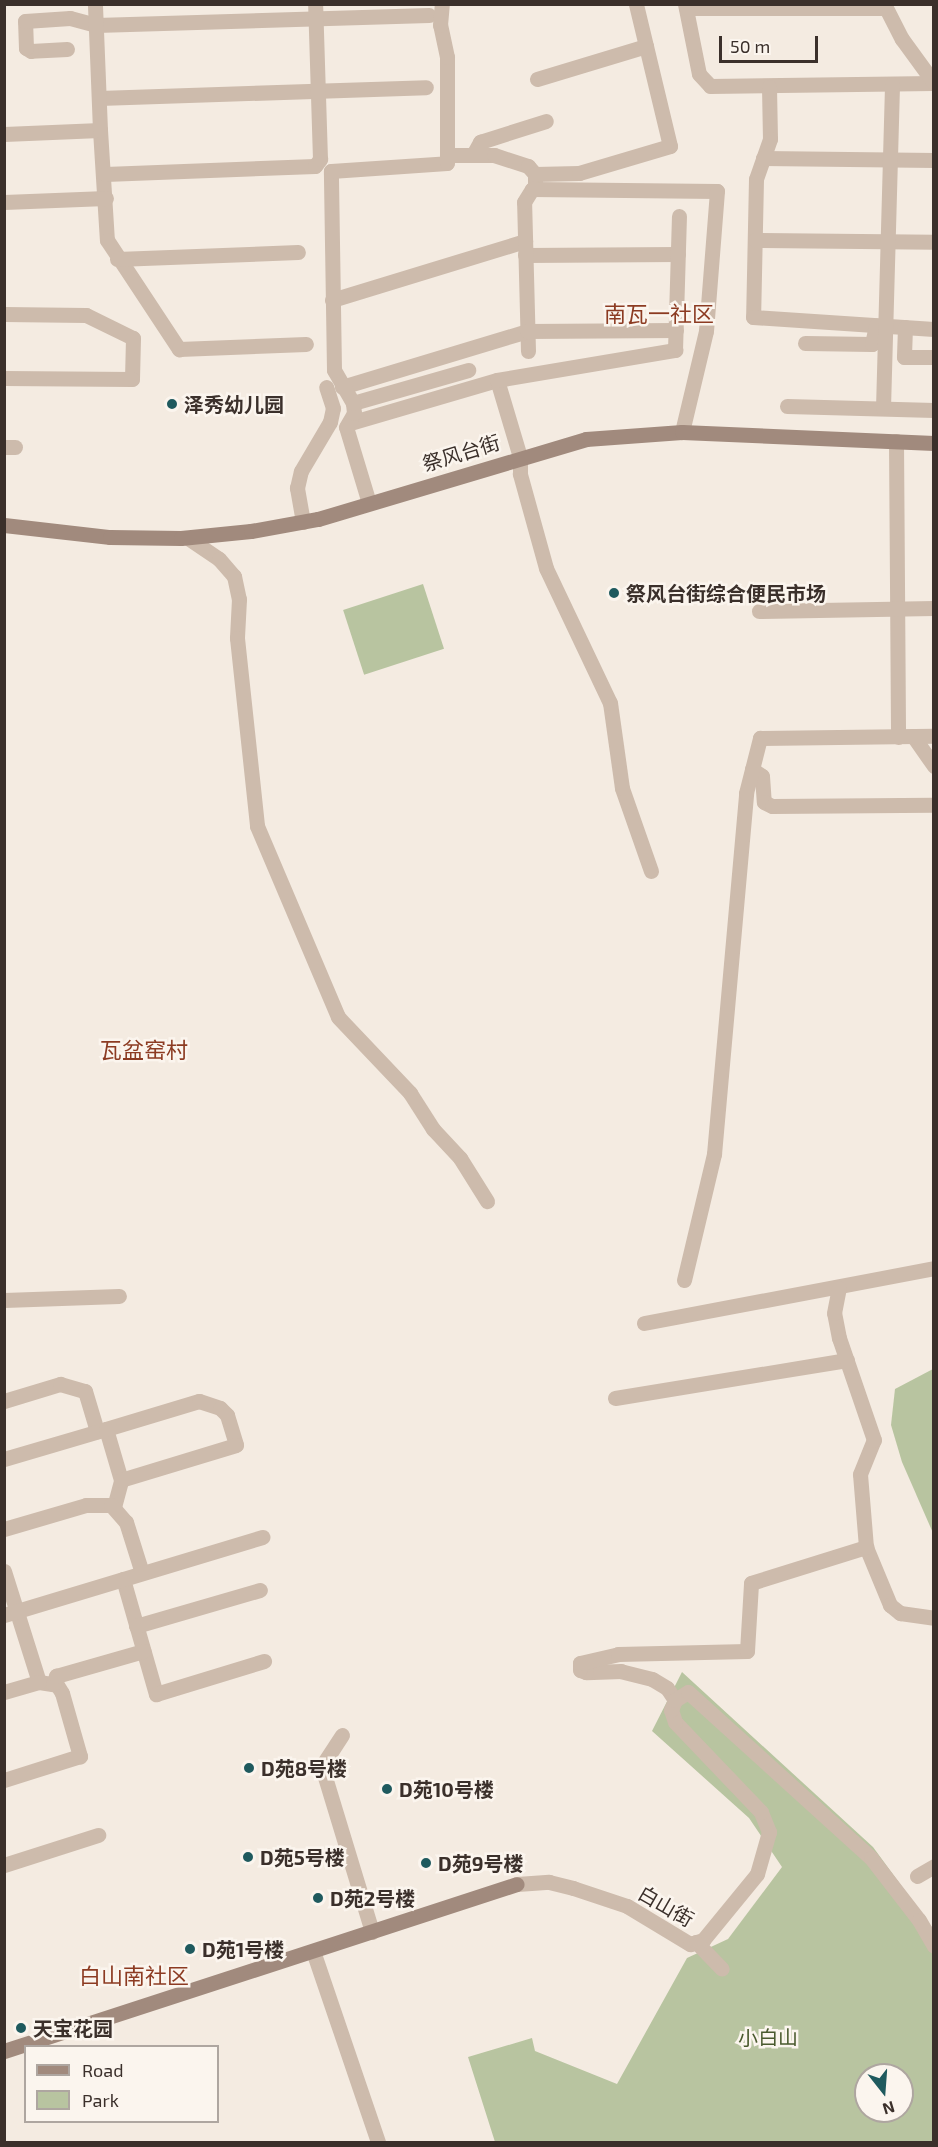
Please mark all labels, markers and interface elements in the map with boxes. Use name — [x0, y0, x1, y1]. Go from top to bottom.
scale bar — [722, 24, 821, 62]
text: 50 m — [730, 35, 770, 57]
district label: 南瓦一社区 — [604, 301, 714, 327]
place label: 泽秀幼儿园 — [184, 392, 284, 416]
marker: 泽秀幼儿园 — [165, 397, 179, 411]
street label: 祭风台街 — [419, 430, 503, 476]
place label: 祭风台街综合便民市场 — [626, 581, 826, 605]
marker: 祭风台街综合便民市场 — [607, 586, 621, 600]
district label: 瓦盆窑村 — [100, 1037, 188, 1063]
place label: D苑8号楼 — [261, 1756, 347, 1780]
marker: D苑8号楼 — [242, 1761, 256, 1775]
place label: D苑10号楼 — [399, 1777, 494, 1801]
marker: D苑10号楼 — [380, 1782, 394, 1796]
place label: D苑5号楼 — [260, 1845, 345, 1869]
marker: D苑5号楼 — [241, 1850, 255, 1864]
place label: D苑9号楼 — [438, 1851, 523, 1875]
marker: D苑9号楼 — [419, 1856, 433, 1870]
street label: 白山街 — [634, 1881, 698, 1931]
place label: D苑2号楼 — [330, 1886, 415, 1910]
marker: D苑2号楼 — [311, 1891, 325, 1905]
place label: D苑1号楼 — [202, 1937, 284, 1961]
marker: D苑1号楼 — [183, 1942, 197, 1956]
district label: 白山南社区 — [79, 1963, 189, 1989]
place label: 天宝花园 — [33, 2016, 113, 2040]
marker: 天宝花园 — [14, 2021, 28, 2035]
park label: 小白山 — [738, 2025, 798, 2049]
legend — [24, 2045, 219, 2123]
text: Road — [82, 2059, 123, 2081]
north arrow — [854, 2063, 914, 2123]
text: Park — [82, 2089, 119, 2111]
text: N — [881, 2098, 897, 2120]

